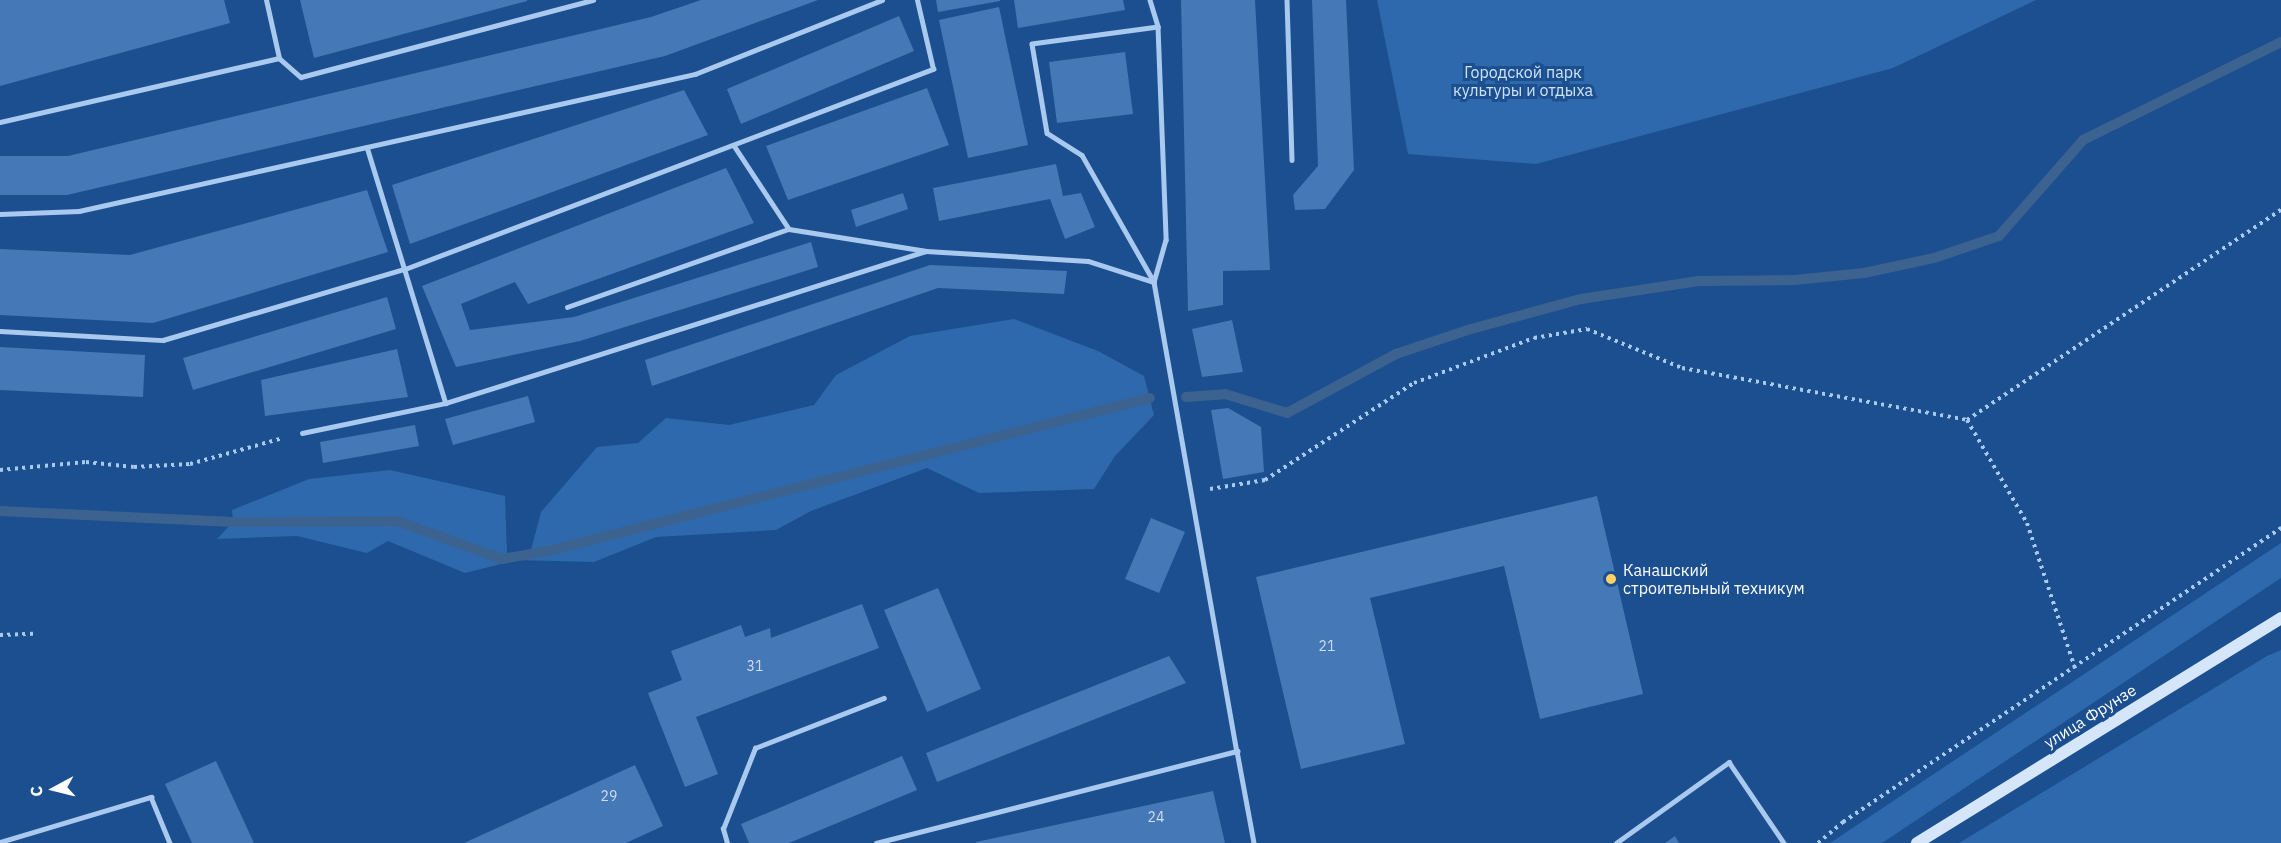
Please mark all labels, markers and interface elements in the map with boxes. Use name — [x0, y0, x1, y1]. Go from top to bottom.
park label: Городской парк культуры и отдыха — [1453, 62, 1593, 100]
place label: Канашский строительный техникум — [1623, 560, 1805, 598]
marker: Канашский строительный техникум — [1604, 572, 1618, 586]
house number: 21 — [1319, 638, 1335, 654]
house number: 31 — [747, 658, 763, 674]
street label: улица Фрунзе — [2040, 680, 2140, 752]
north arrow — [24, 759, 84, 819]
text: С — [26, 785, 47, 798]
house number: 29 — [601, 788, 617, 804]
house number: 24 — [1148, 809, 1164, 825]

